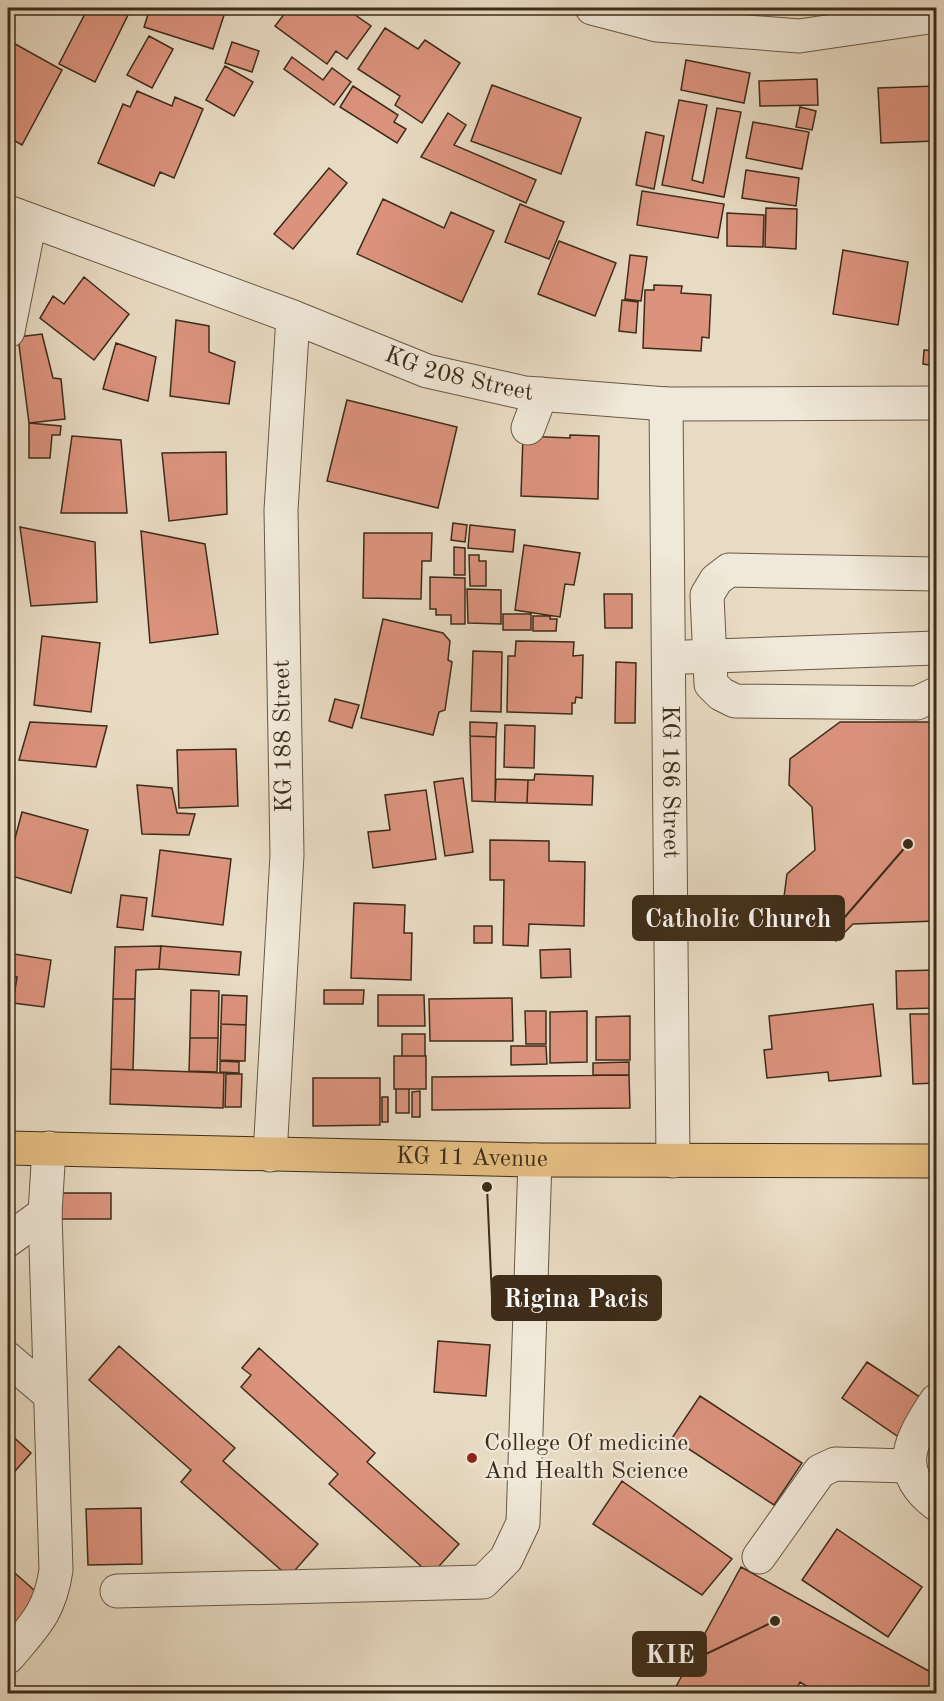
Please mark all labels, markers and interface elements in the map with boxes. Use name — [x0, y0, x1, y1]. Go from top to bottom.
street label: KG 208 Street — [381, 343, 534, 406]
street label: KG 188 Street — [271, 659, 297, 813]
street label: KG 186 Street — [657, 705, 682, 859]
callout: Catholic Church — [633, 896, 844, 940]
text: Catholic Church — [645, 907, 831, 933]
street label: KG 11 Avenue — [396, 1145, 548, 1172]
callout: Rigina Pacis — [492, 1276, 661, 1320]
text: Rigina Pacis — [503, 1287, 649, 1313]
place label: College Of medicine And Health Science — [484, 1432, 688, 1484]
marker: College Of medicine And Health Science — [465, 1451, 479, 1465]
callout: KIE — [633, 1632, 706, 1676]
text: KIE — [645, 1643, 695, 1669]

